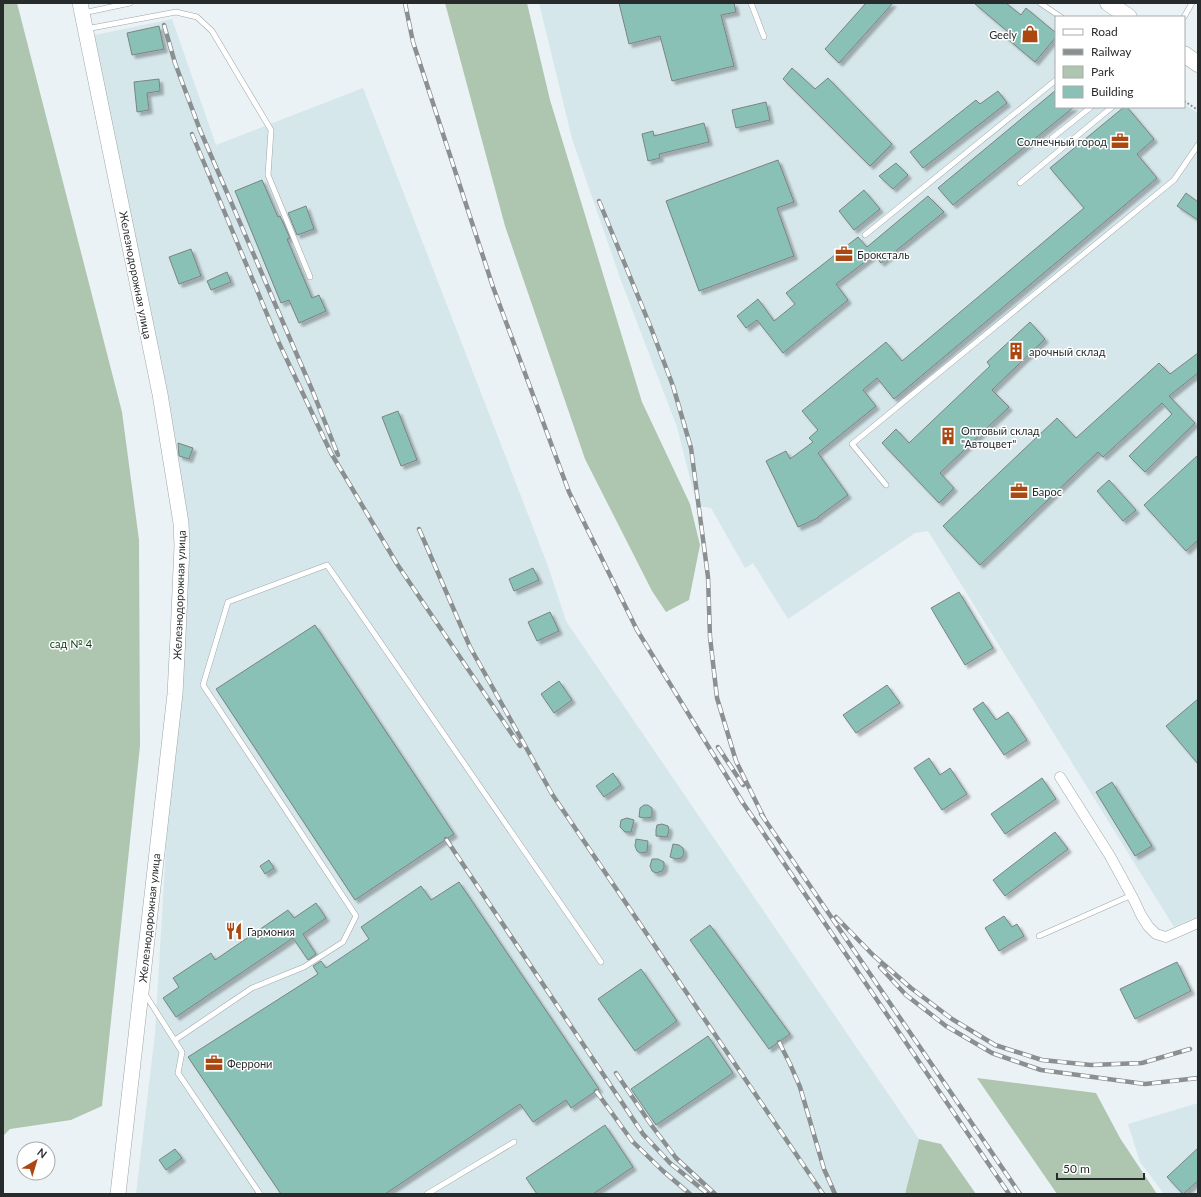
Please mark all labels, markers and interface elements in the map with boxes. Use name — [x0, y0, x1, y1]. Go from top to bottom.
legend — [1055, 16, 1185, 108]
shop icon: Geely — [1020, 24, 1040, 44]
text: Road — [1091, 24, 1118, 39]
place label: Geely — [989, 28, 1017, 41]
text: Railway — [1091, 44, 1132, 59]
text: Park — [1091, 64, 1115, 79]
text: Building — [1091, 84, 1134, 99]
office icon: Солнечный город — [1110, 131, 1130, 151]
place label: Солнечный город — [1017, 135, 1107, 148]
street label: Железнодорожная улица — [117, 210, 155, 340]
office icon: Броксталь — [834, 244, 854, 264]
place label: Броксталь — [857, 248, 910, 261]
building icon: арочный склад — [1006, 341, 1026, 361]
place label: арочный склад — [1029, 345, 1106, 358]
place label: Оптовый склад "Автоцвет" — [961, 424, 1040, 450]
building icon: Оптовый склад "Автоцвет" — [938, 426, 958, 446]
office icon: Барос — [1009, 481, 1029, 501]
place label: Барос — [1032, 485, 1062, 498]
street label: Железнодорожная улица — [170, 530, 188, 660]
park label: сад № 4 — [50, 637, 93, 650]
street label: Железнодорожная улица — [136, 853, 162, 983]
restaurant icon: Гармония — [224, 921, 244, 941]
place label: Гармония — [247, 925, 295, 938]
office icon: Феррони — [204, 1053, 224, 1073]
place label: Феррони — [227, 1057, 272, 1070]
north arrow — [16, 1141, 56, 1181]
text: N — [35, 1145, 50, 1160]
scale bar — [1057, 1155, 1144, 1181]
text: 50 m — [1063, 1161, 1090, 1176]

